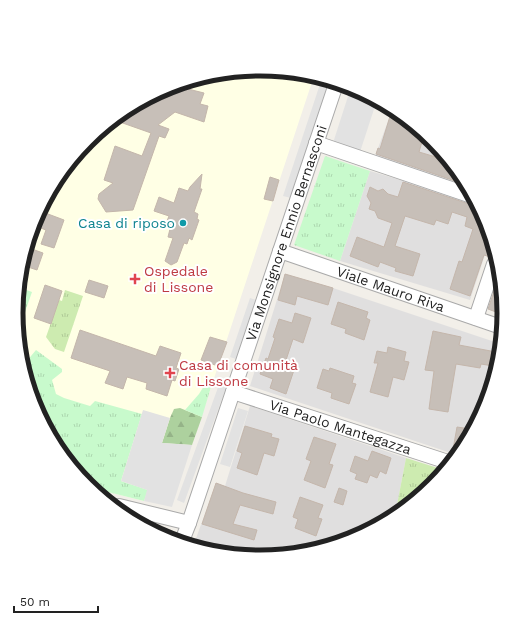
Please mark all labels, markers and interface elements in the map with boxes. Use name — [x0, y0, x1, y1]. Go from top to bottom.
street label: Via Monsignore Ennio Bernasconi — [242, 123, 330, 343]
place label: Casa di riposo — [78, 215, 175, 231]
marker: Casa di riposo — [178, 218, 188, 228]
place label: Ospedale di Lissone — [144, 263, 213, 295]
street label: Viale Mauro Riva — [335, 263, 447, 315]
marker: Ospedale di Lissone — [129, 273, 141, 285]
place label: Casa di comunità di Lissone — [179, 357, 298, 389]
marker: Casa di comunità di Lissone — [164, 367, 176, 379]
street label: Via Paolo Mantegazza — [268, 396, 413, 458]
scale bar — [14, 588, 98, 614]
text: 50 m — [20, 595, 50, 609]

